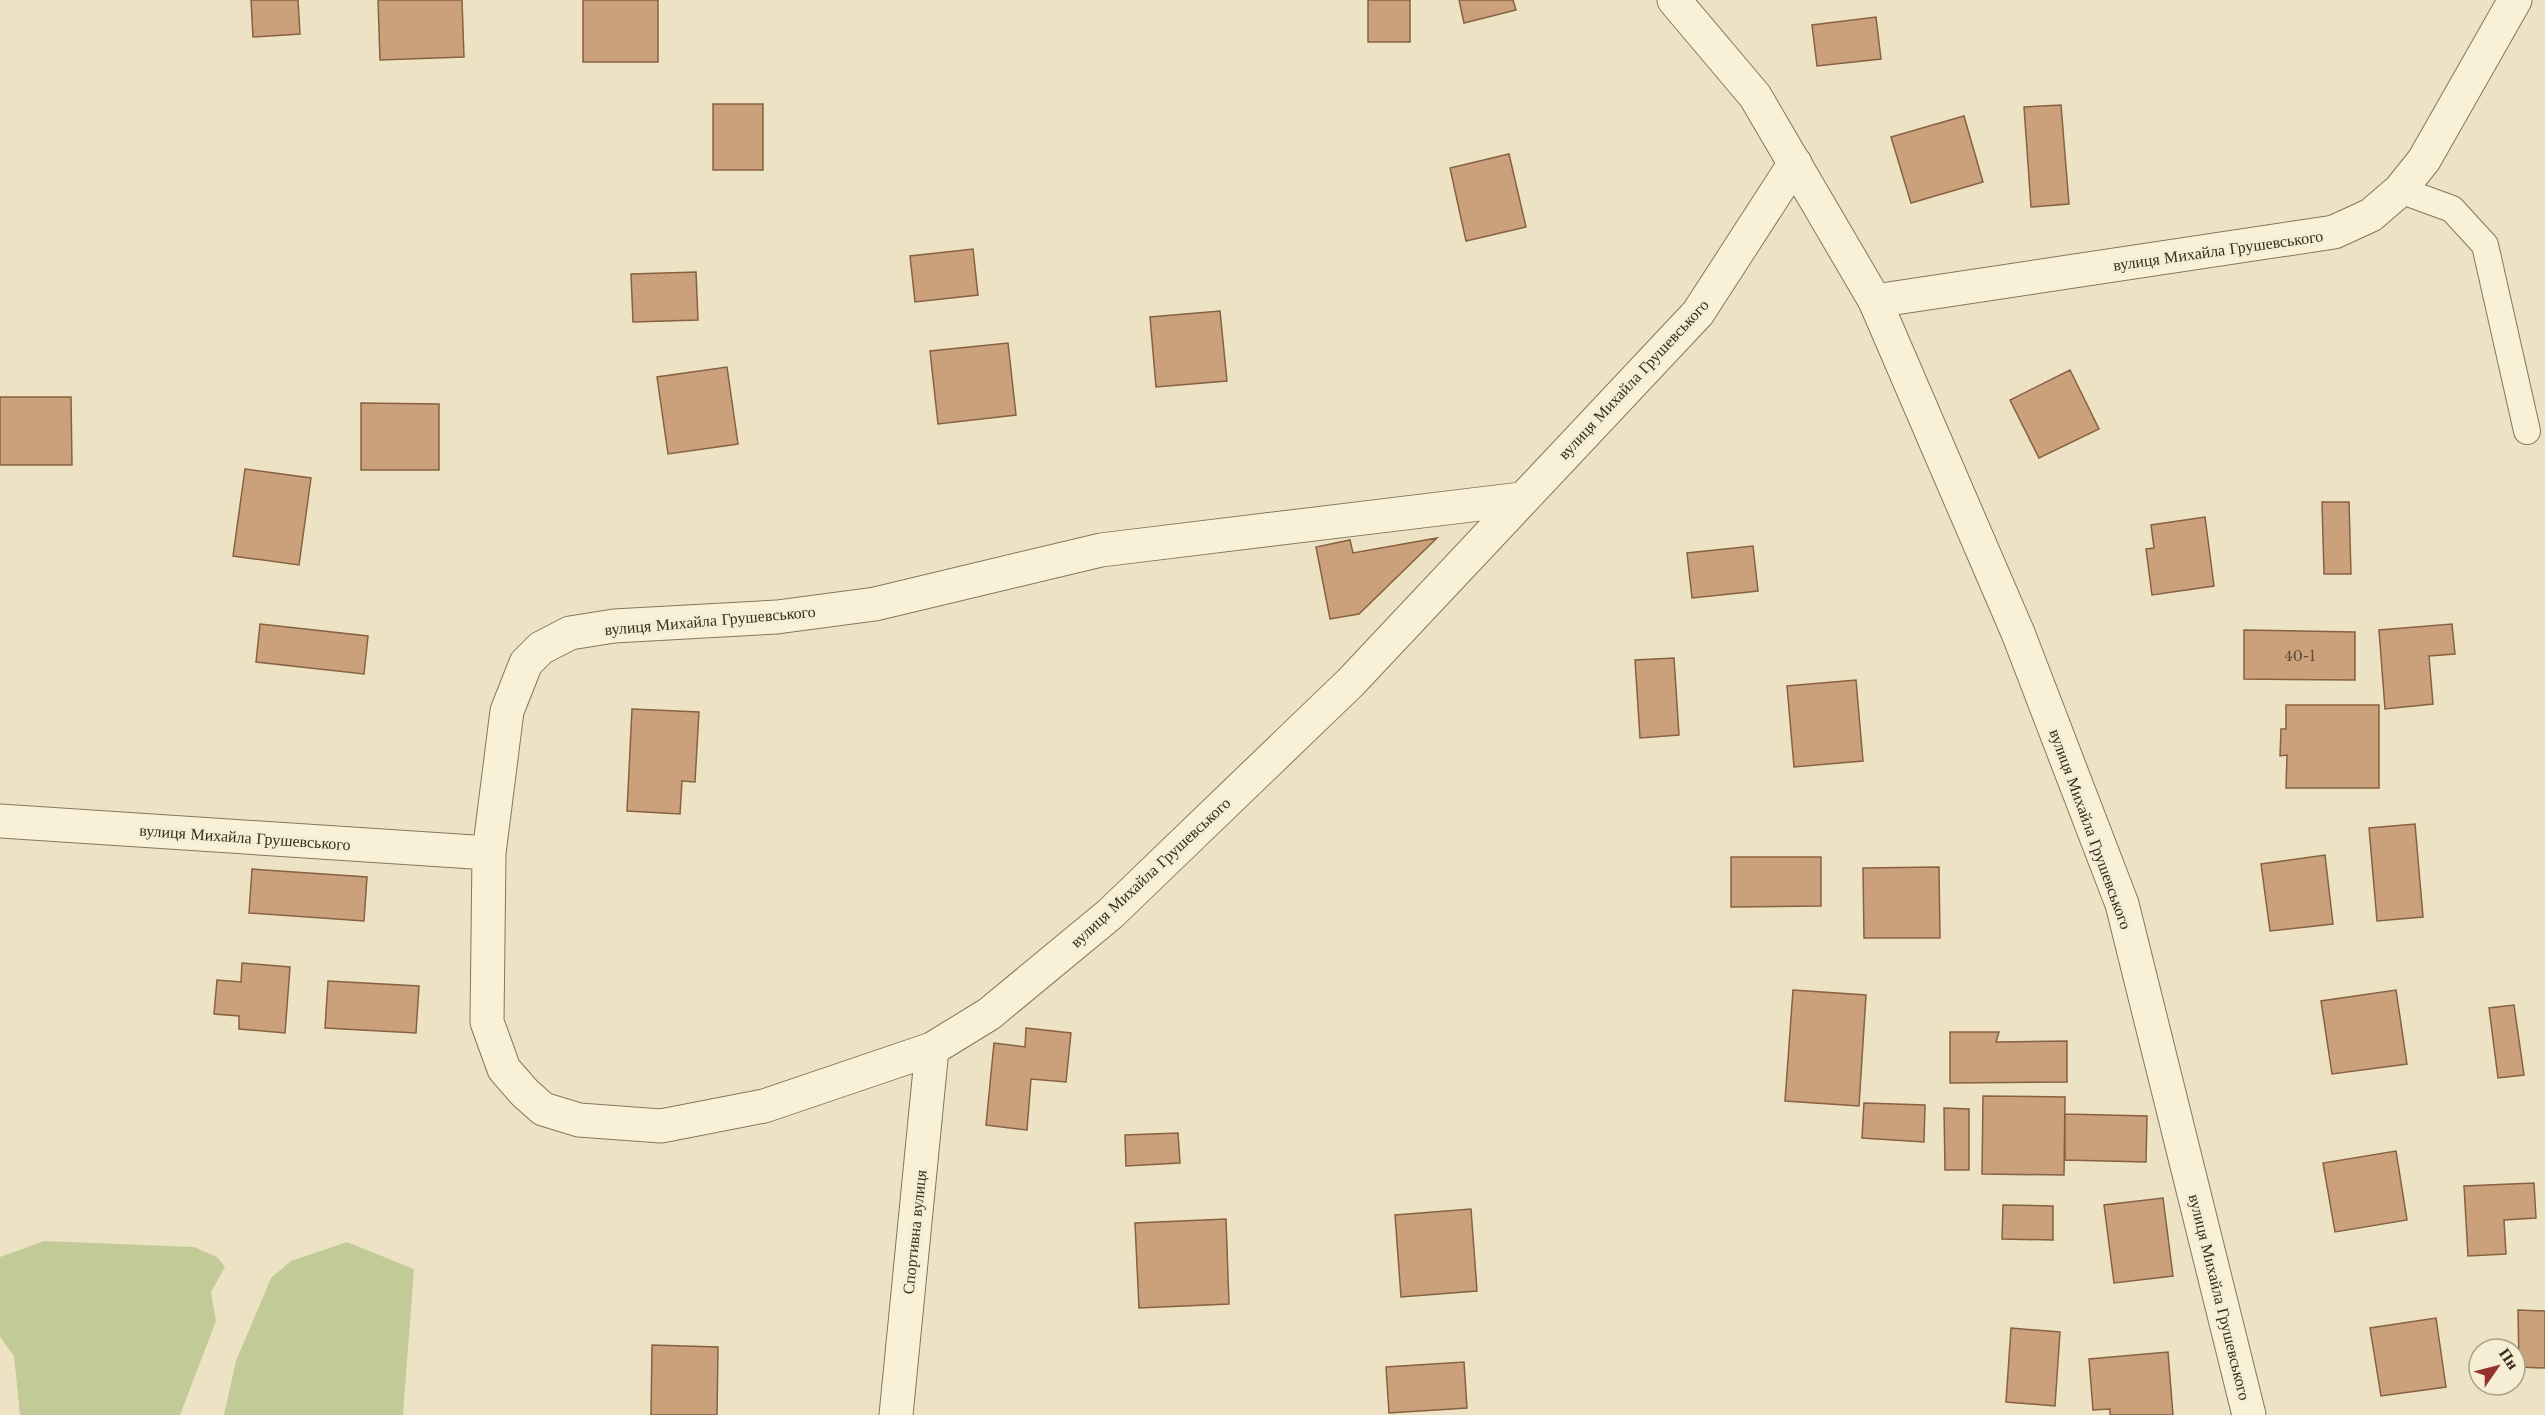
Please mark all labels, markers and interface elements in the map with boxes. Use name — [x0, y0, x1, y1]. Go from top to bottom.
street label: вулиця Михайла Грушевського — [2112, 225, 2324, 275]
street label: вулиця Михайла Грушевського — [1553, 295, 1713, 463]
street label: вулиця Михайла Грушевського — [604, 601, 816, 639]
house number: 40-1 — [2285, 647, 2315, 665]
street label: вулиця Михайла Грушевського — [2045, 726, 2137, 932]
street label: вулиця Михайла Грушевського — [1066, 792, 1234, 952]
street label: вулиця Михайла Грушевського — [139, 820, 351, 854]
street label: Спортивна вулиця — [898, 1168, 931, 1295]
street label: вулиця Михайла Грушевського — [2185, 1192, 2255, 1402]
north arrow — [2467, 1337, 2527, 1397]
text: Пн — [2495, 1344, 2524, 1373]

